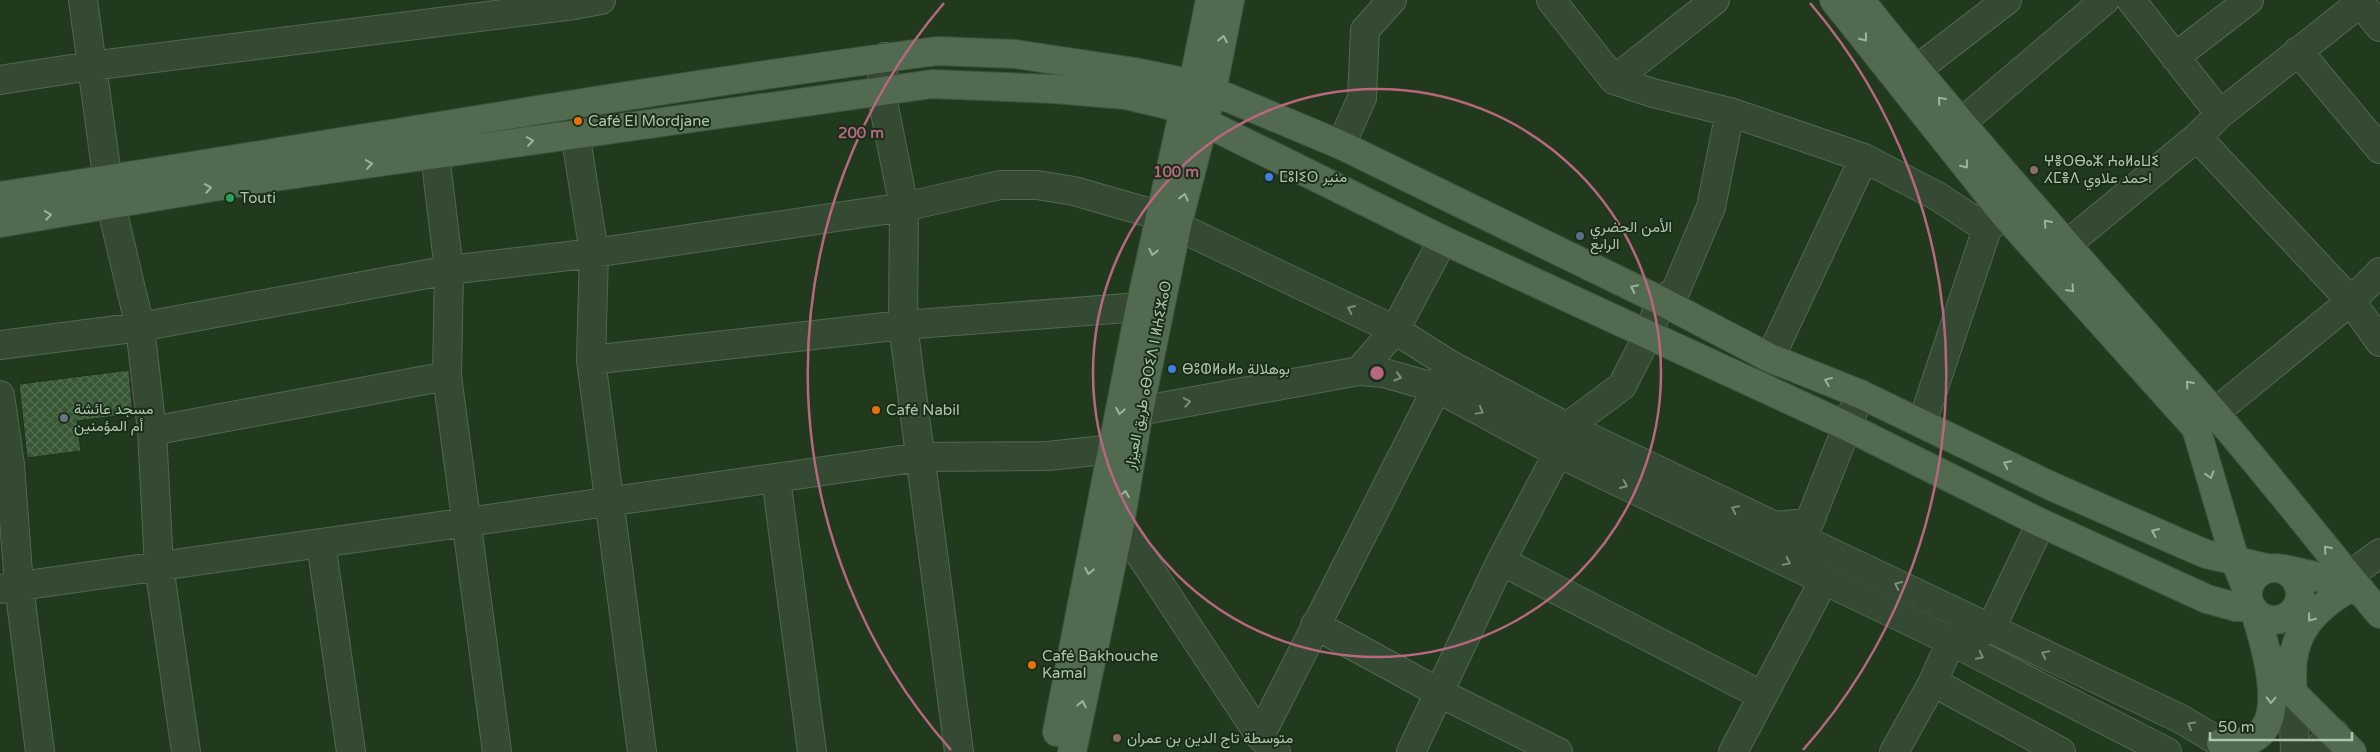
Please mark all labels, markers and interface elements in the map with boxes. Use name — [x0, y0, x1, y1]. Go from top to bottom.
one-way arrow — [1859, 32, 1867, 41]
one-way arrow — [1217, 35, 1227, 44]
one-way arrow — [1938, 96, 1947, 105]
place label: Café El Mordjane — [588, 112, 710, 130]
marker: Café El Mordjane — [572, 115, 584, 127]
text: 200 m — [838, 124, 884, 142]
one-way arrow — [526, 137, 534, 147]
place label: ⵖⴻⵔⴱⴰⵣ ⵄⴰⵍⴰⵡⵉ ⵃⵎⴻⴷ احمد علاوي — [2044, 152, 2159, 191]
one-way arrow — [365, 159, 373, 170]
one-way arrow — [1960, 160, 1969, 169]
text: 100 m — [1153, 163, 1199, 181]
marker: ⵖⴻⵔⴱⴰⵣ ⵄⴰⵍⴰⵡⵉ ⵃⵎⴻⴷ احمد علاوي — [2028, 164, 2040, 176]
place label: ⵎⵓⵏⵉⵔ منير — [1279, 168, 1347, 186]
marker: ⵎⵓⵏⵉⵔ منير — [1263, 171, 1275, 183]
one-way arrow — [204, 184, 213, 194]
place label: Touti — [240, 189, 276, 207]
marker: Touti — [224, 192, 236, 204]
one-way arrow — [1179, 194, 1189, 202]
one-way arrow — [45, 210, 53, 221]
place label: الأمن الحضري الرابع — [1590, 218, 1672, 255]
one-way arrow — [2044, 220, 2053, 229]
marker: الأمن الحضري الرابع — [1574, 230, 1586, 242]
one-way arrow — [1148, 248, 1159, 257]
street label: طريق العيزار ⴰⴱⵔⵉⴷ ⵏ ⵍⵄⵉⵣⴰⵔ — [1121, 279, 1176, 472]
one-way arrow — [1631, 284, 1640, 294]
one-way arrow — [2065, 284, 2074, 293]
one-way arrow — [1347, 305, 1356, 315]
place label: ⴱⵓⵀⵍⴰⵍⴰ بوهلالة — [1182, 360, 1290, 378]
marker: ⴱⵓⵀⵍⴰⵍⴰ بوهلالة — [1166, 363, 1178, 375]
centre of rings — [1368, 364, 1386, 382]
one-way arrow — [1394, 372, 1402, 382]
one-way arrow — [1824, 377, 1833, 387]
one-way arrow — [2186, 381, 2195, 390]
one-way arrow — [1183, 398, 1191, 408]
place label: مسجد عائشة أم المؤمنين — [74, 400, 154, 436]
place label: Café Nabil — [886, 401, 960, 419]
marker: Café Nabil — [870, 404, 882, 416]
one-way arrow — [1475, 405, 1484, 415]
one-way arrow — [1115, 407, 1126, 416]
marker: مسجد عائشة أم المؤمنين — [58, 412, 70, 424]
one-way arrow — [2003, 460, 2012, 471]
one-way arrow — [2205, 470, 2215, 478]
one-way arrow — [1619, 479, 1628, 489]
one-way arrow — [1119, 489, 1129, 498]
one-way arrow — [1731, 504, 1740, 515]
one-way arrow — [2151, 527, 2160, 538]
one-way arrow — [2324, 546, 2333, 555]
one-way arrow — [1782, 556, 1791, 567]
one-way arrow — [1084, 566, 1094, 575]
one-way arrow — [1894, 580, 1903, 591]
one-way arrow — [2308, 612, 2317, 621]
place label: Café Bakhouche Kamal — [1042, 647, 1158, 682]
one-way arrow — [1975, 650, 1984, 660]
one-way arrow — [2042, 650, 2051, 660]
marker: Café Bakhouche Kamal — [1026, 659, 1038, 671]
one-way arrow — [2266, 696, 2276, 704]
one-way arrow — [1076, 700, 1087, 709]
scale bar — [2210, 710, 2352, 742]
text: 50 m — [2218, 718, 2255, 736]
one-way arrow — [2188, 722, 2197, 732]
place label: متوسطة تاج الدين بن عمران — [1127, 729, 1293, 749]
marker: متوسطة تاج الدين بن عمران — [1111, 732, 1123, 744]

